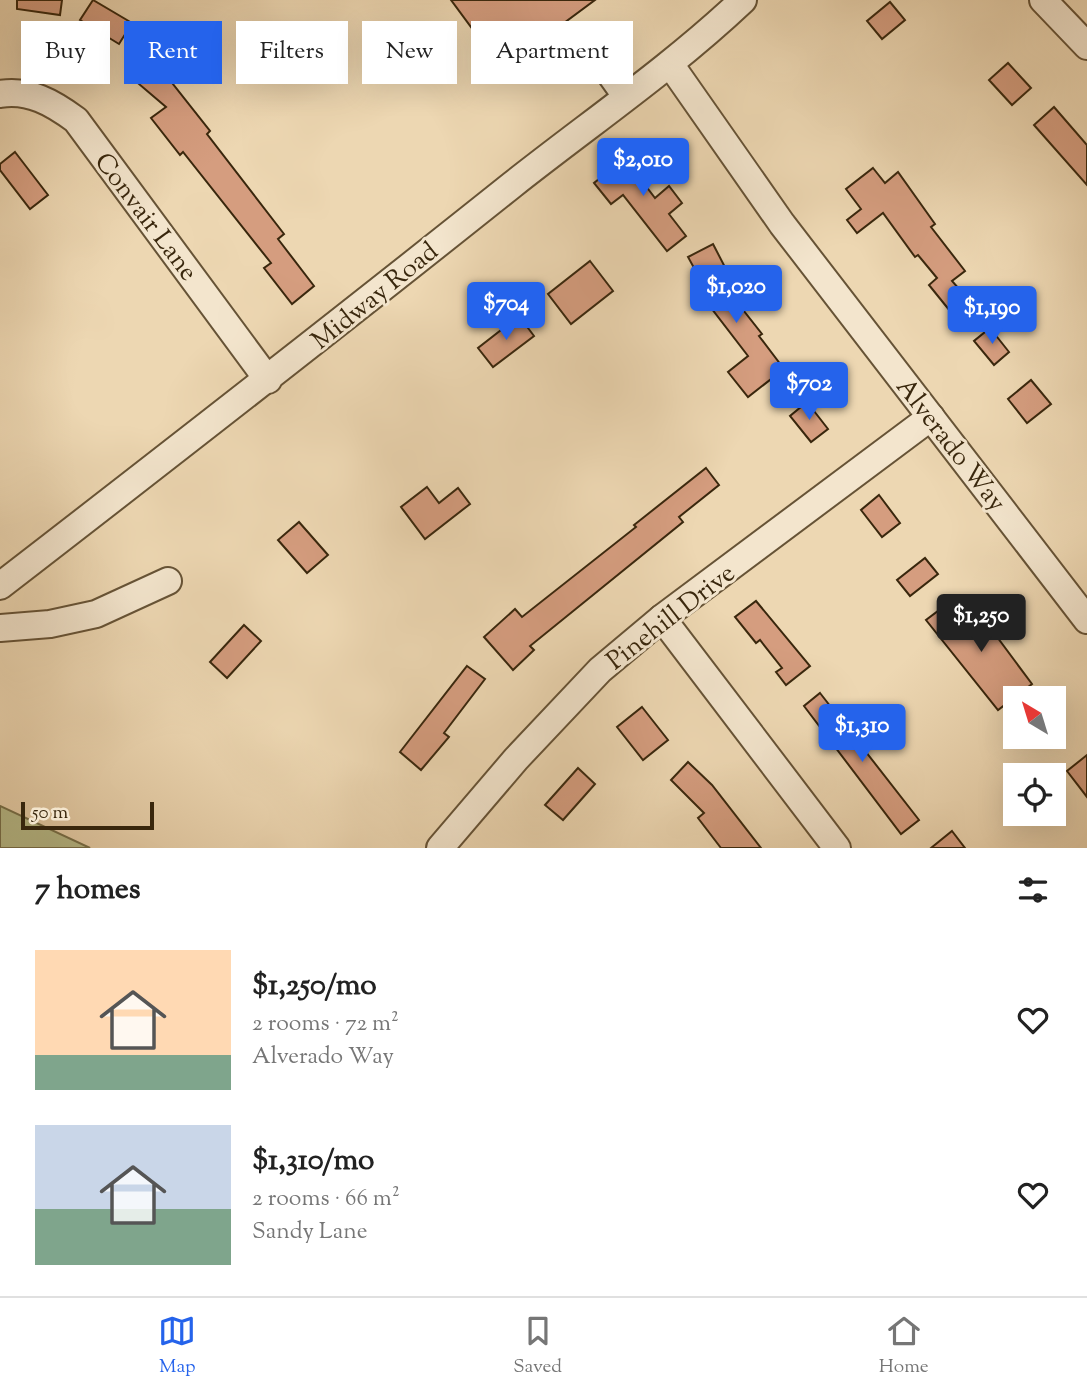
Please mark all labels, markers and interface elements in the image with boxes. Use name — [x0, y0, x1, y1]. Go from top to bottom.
chip: Buy — [21, 21, 110, 84]
chip: Rent — [124, 21, 222, 84]
chip: Filters — [236, 21, 348, 84]
chip: New — [362, 21, 457, 84]
chip: Apartment — [471, 21, 633, 84]
pin: $2,010 — [586, 138, 700, 198]
text: $2,010 — [613, 144, 673, 177]
street label: Convair Lane — [84, 146, 206, 289]
street label: Midway Road — [304, 234, 447, 360]
pin: $1,020 — [679, 266, 793, 325]
text: $1,020 — [706, 271, 766, 304]
pin: $704 — [465, 282, 547, 342]
pin: $1,190 — [935, 286, 1049, 346]
text: $704 — [483, 288, 529, 321]
text: $1,190 — [964, 292, 1020, 325]
pin: $702 — [768, 362, 850, 422]
text: $702 — [786, 368, 832, 401]
street label: Alverado Way — [886, 371, 1014, 520]
street label: Pinehill Drive — [599, 556, 744, 680]
pin: $1,250 — [924, 594, 1038, 654]
text: $1,250 — [953, 600, 1009, 633]
north arrow — [1003, 686, 1066, 749]
map controls — [1003, 686, 1066, 826]
pin: $1,310 — [805, 704, 919, 764]
text: $1,310 — [835, 710, 889, 743]
button: locate — [1003, 763, 1066, 826]
scale bar — [21, 799, 154, 831]
text: 50 m — [32, 800, 68, 827]
text: 7 homes — [35, 869, 140, 912]
icon: filters — [1014, 871, 1052, 909]
text: $1,250/mo — [252, 965, 377, 1008]
icon: home — [91, 978, 175, 1062]
icon: heart — [1014, 1001, 1052, 1039]
text: 2 rooms · 72 m² — [252, 1008, 399, 1041]
text: Alverado Way — [252, 1041, 394, 1074]
text: $1,310/mo — [252, 1140, 374, 1183]
icon: home — [91, 1153, 175, 1237]
icon: heart — [1014, 1176, 1052, 1214]
text: 2 rooms · 66 m² — [252, 1183, 400, 1216]
text: Sandy Lane — [252, 1216, 367, 1249]
tab: Map — [158, 1312, 196, 1381]
tab: Saved — [513, 1312, 562, 1381]
tab: Home — [879, 1312, 929, 1381]

